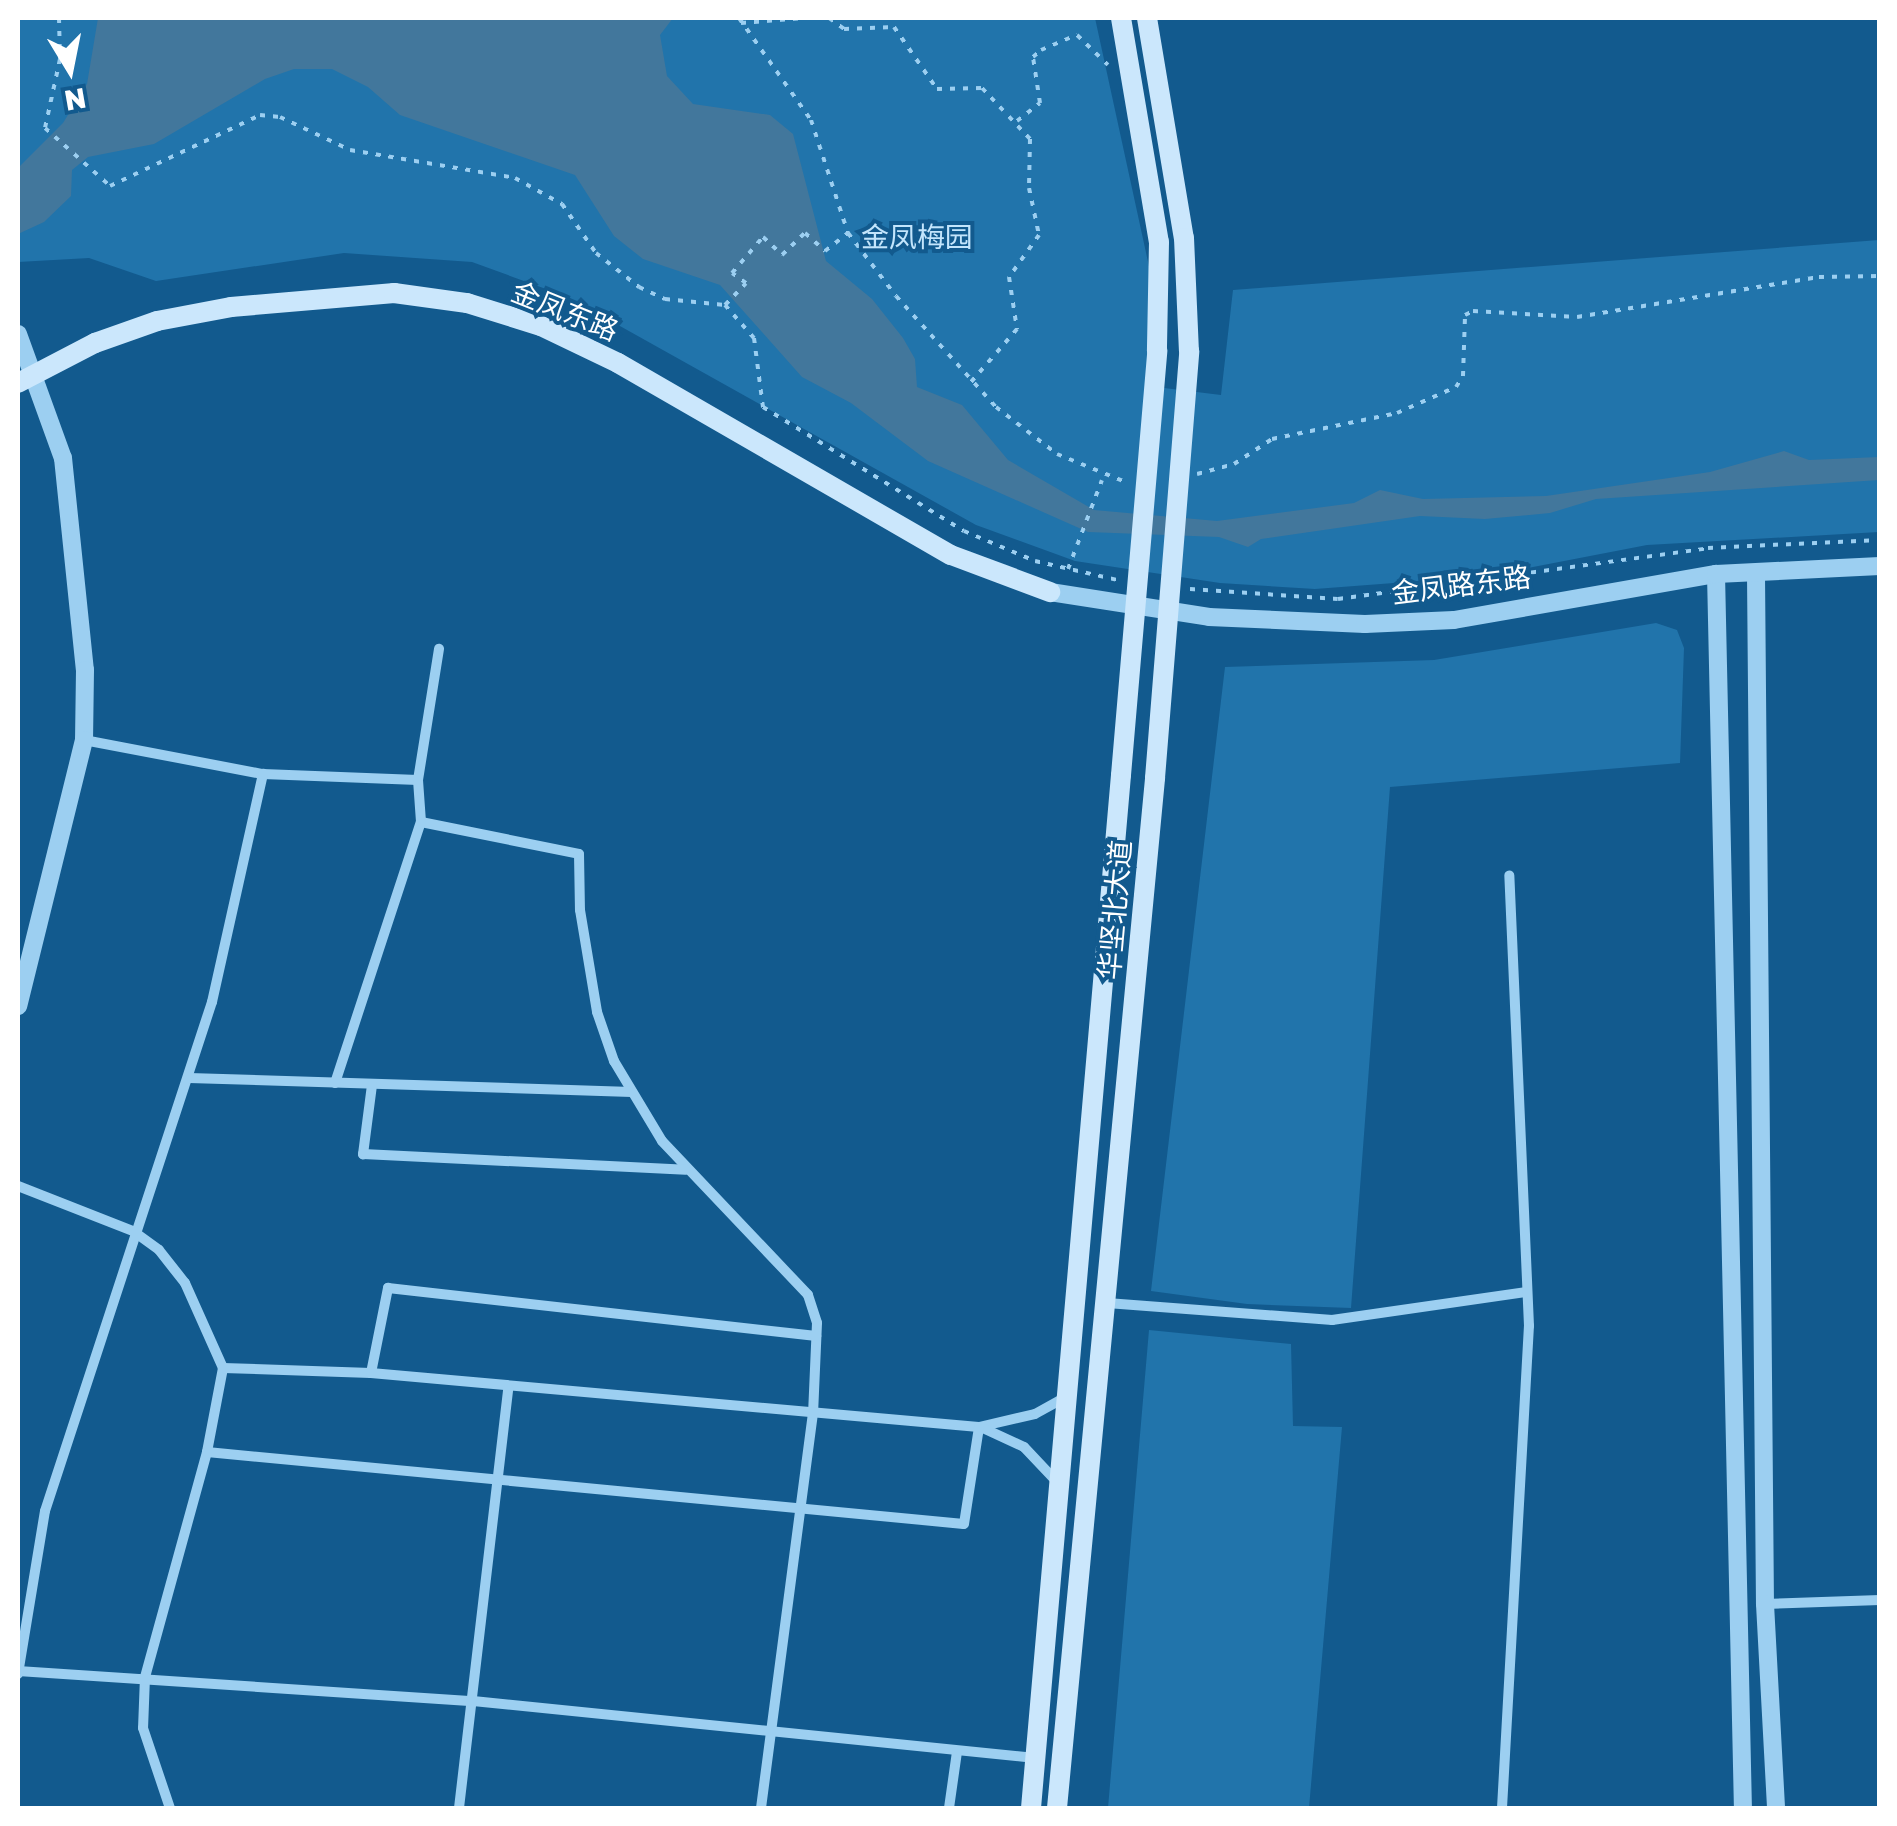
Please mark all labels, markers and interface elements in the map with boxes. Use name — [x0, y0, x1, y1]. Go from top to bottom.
north arrow — [20, 20, 120, 120]
text: N — [62, 82, 89, 118]
park label: 金凤梅园 — [861, 220, 973, 254]
street label: 金凤东路 — [507, 274, 623, 348]
street label: 金凤路东路 — [1389, 560, 1533, 610]
street label: 华坚北大道 — [1092, 839, 1138, 981]

